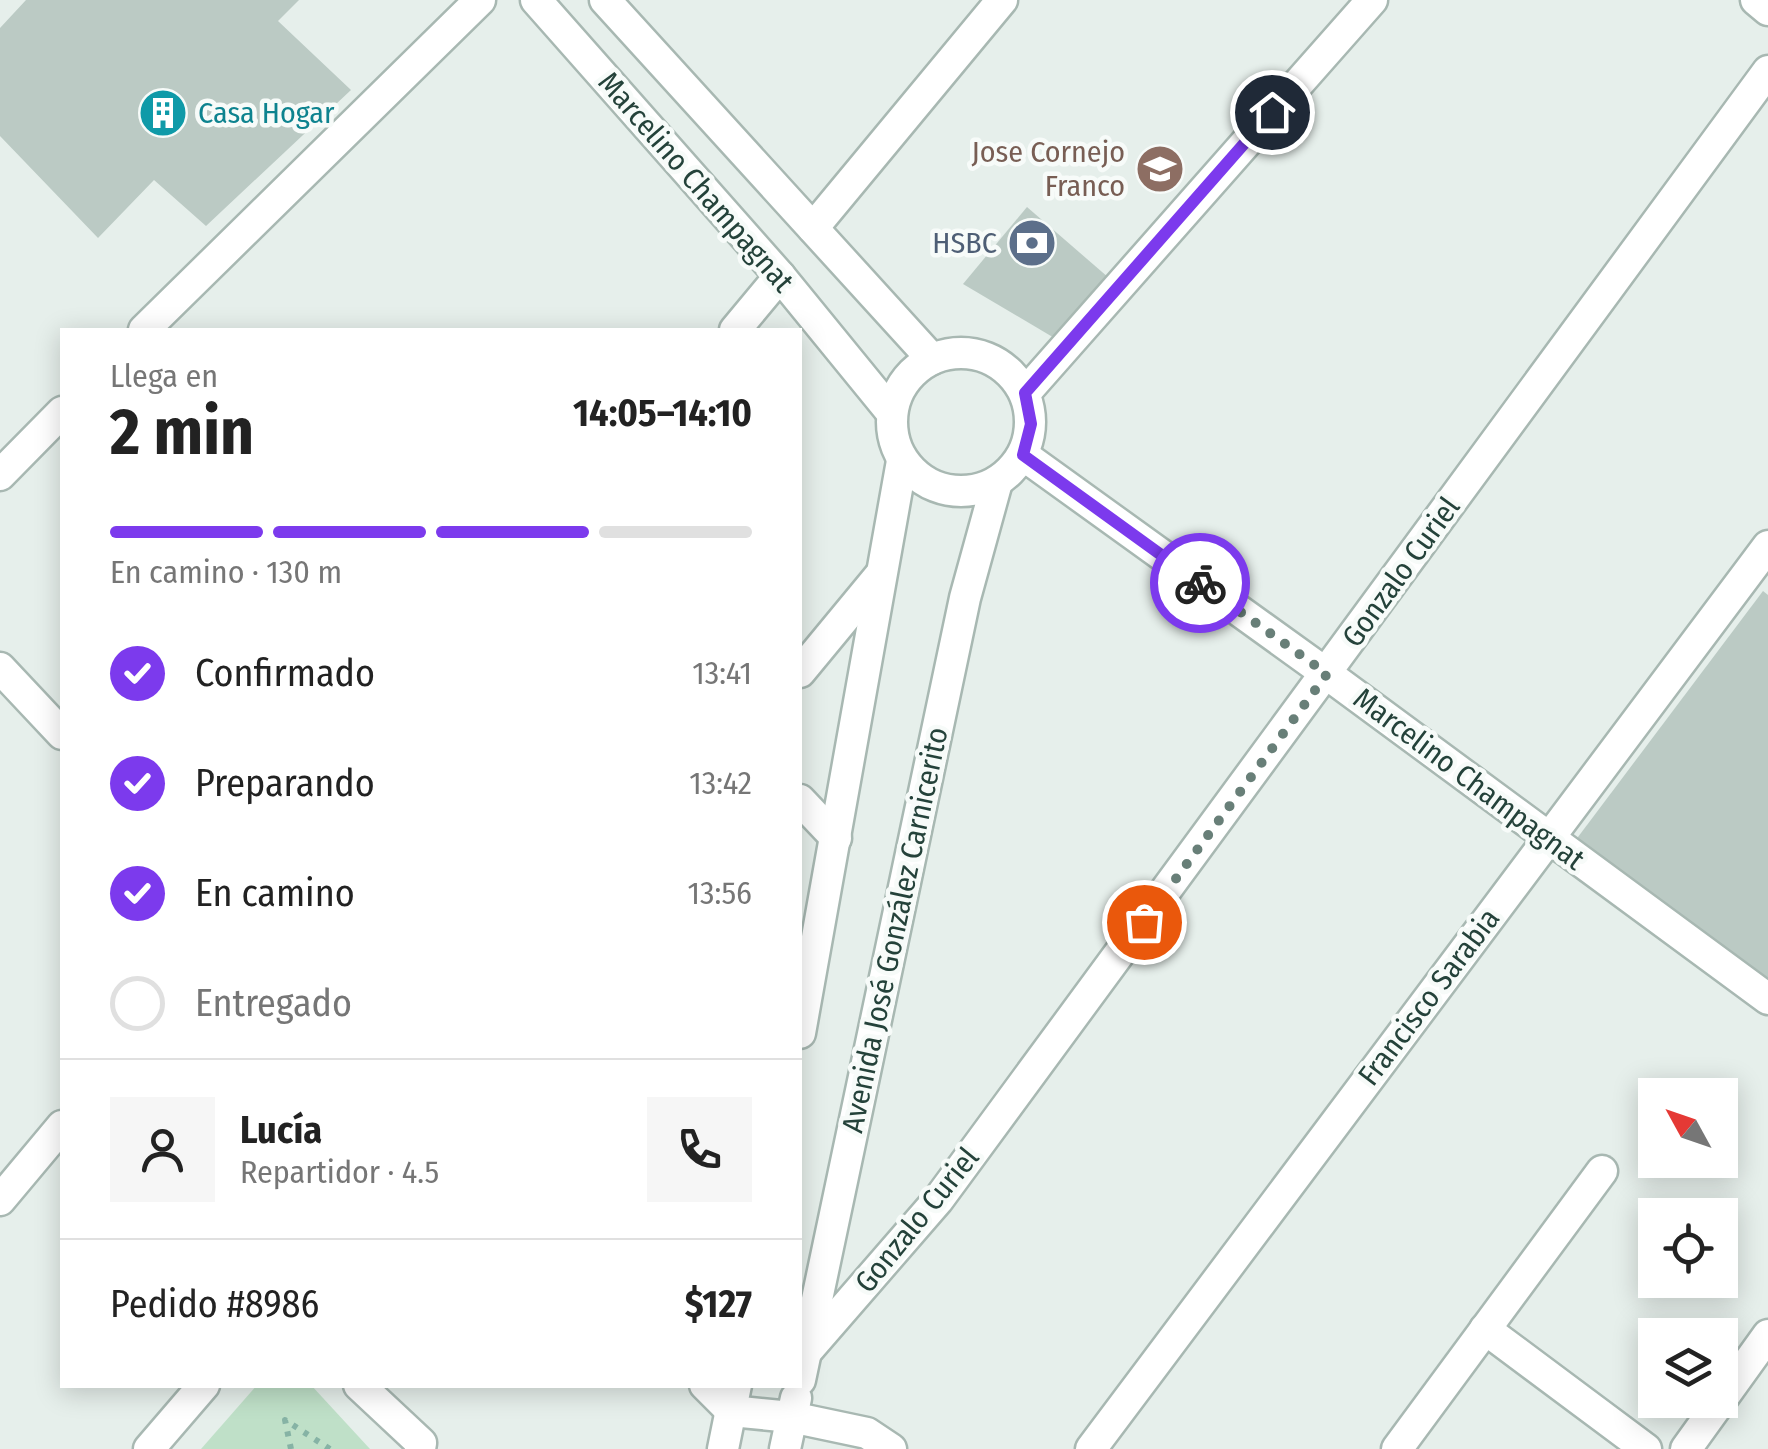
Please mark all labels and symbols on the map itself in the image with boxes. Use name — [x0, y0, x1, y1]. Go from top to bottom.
street label: Marcelino Champagnat — [591, 65, 802, 300]
pin — [1230, 70, 1315, 155]
building icon: Casa Hogar — [137, 87, 189, 139]
place label: Casa Hogar — [198, 95, 335, 131]
place label: Jose Cornejo Franco — [971, 134, 1125, 204]
school or university icon: Jose Cornejo Franco — [1134, 143, 1186, 195]
bank icon: HSBC — [1006, 217, 1058, 269]
place label: HSBC — [932, 225, 997, 261]
street label: Gonzalo Curiel — [1335, 490, 1467, 654]
courier — [1150, 533, 1250, 633]
street label: Marcelino Champagnat — [1346, 680, 1592, 878]
street label: Avenida José González Carnicerito — [834, 724, 956, 1136]
pin — [1102, 880, 1187, 965]
street label: Francisco Sarabia — [1351, 901, 1507, 1093]
north arrow — [1638, 1078, 1738, 1178]
street label: Gonzalo Curiel — [847, 1140, 987, 1300]

